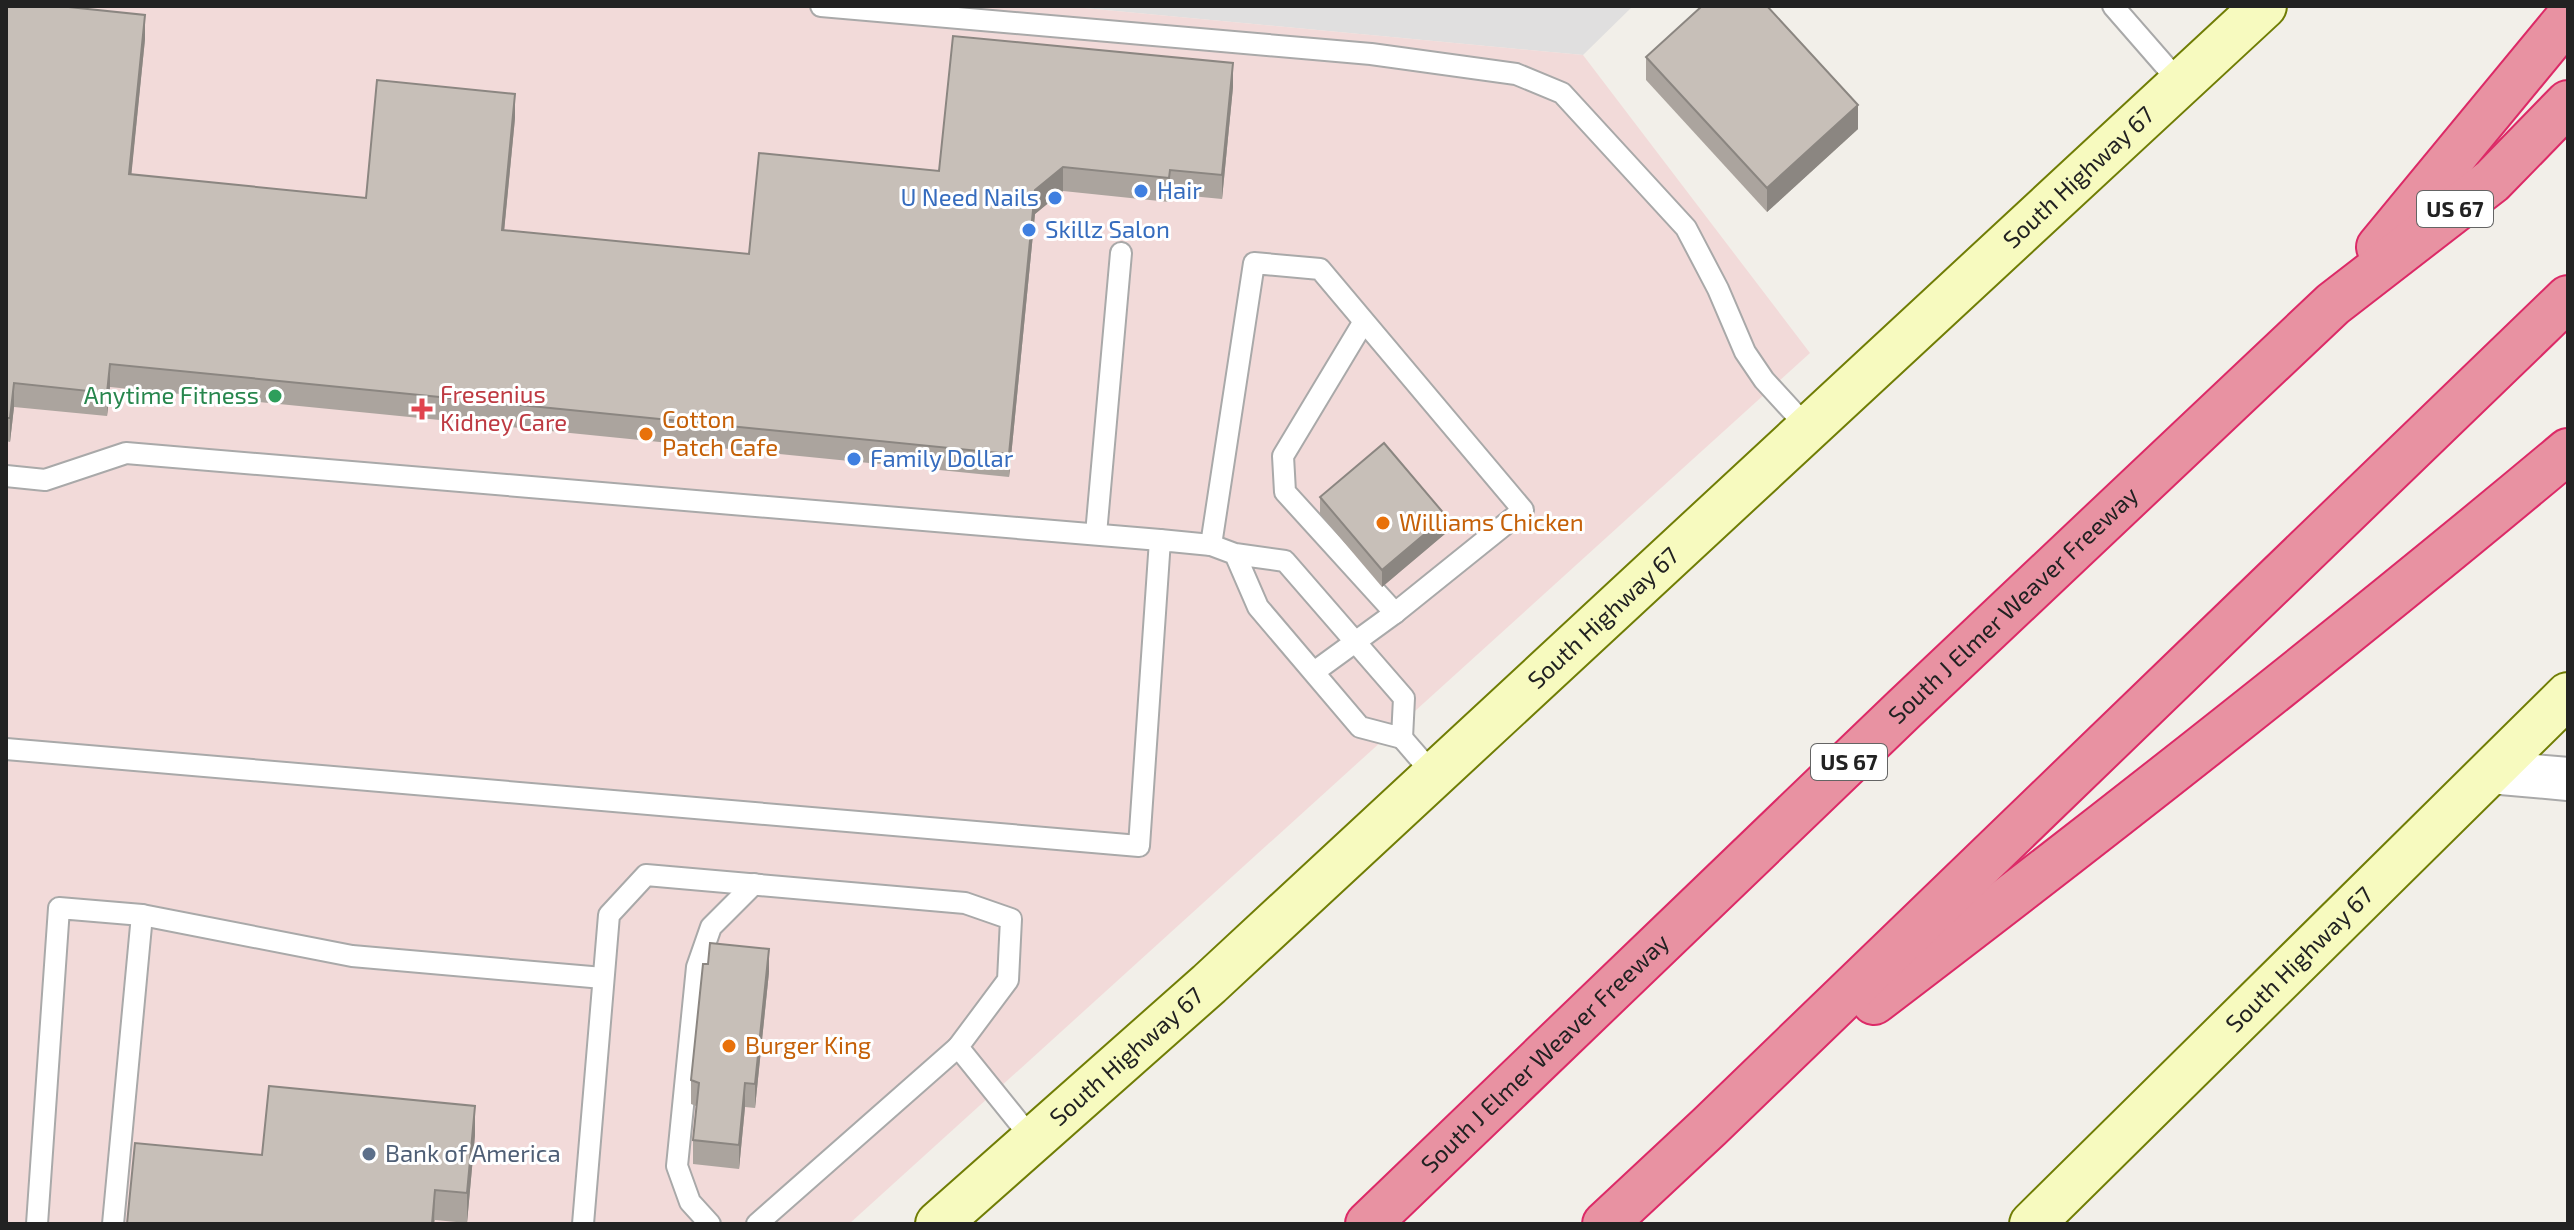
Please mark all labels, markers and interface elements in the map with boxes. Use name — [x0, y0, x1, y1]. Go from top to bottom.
street label: South Highway 67 — [1996, 100, 2159, 254]
place label: Hair — [1157, 175, 1202, 204]
place label: U Need Nails — [900, 182, 1039, 211]
marker: Hair — [1132, 182, 1150, 200]
marker: U Need Nails — [1046, 189, 1064, 207]
road number: US 67 — [2417, 191, 2493, 227]
place label: Skillz Salon — [1045, 214, 1170, 243]
marker: Skillz Salon — [1020, 221, 1038, 239]
place label: Fresenius Kidney Care — [440, 379, 567, 436]
place label: Anytime Fitness — [84, 380, 259, 409]
marker: Anytime Fitness — [266, 387, 284, 405]
marker: Fresenius Kidney Care — [411, 398, 433, 420]
place label: Cotton Patch Cafe — [662, 404, 778, 461]
marker: Cotton Patch Cafe — [637, 425, 655, 443]
place label: Family Dollar — [870, 443, 1014, 472]
marker: Family Dollar — [845, 450, 863, 468]
street label: South J Elmer Weaver Freeway — [1882, 480, 2144, 729]
place label: Williams Chicken — [1399, 507, 1584, 536]
marker: Williams Chicken — [1374, 514, 1392, 532]
street label: South Highway 67 — [1521, 540, 1684, 694]
road number: US 67 — [1811, 744, 1887, 780]
street label: South Highway 67 — [2219, 880, 2378, 1038]
street label: South J Elmer Weaver Freeway — [1414, 927, 1675, 1178]
street label: South Highway 67 — [1043, 980, 1208, 1131]
place label: Burger King — [745, 1030, 871, 1059]
marker: Burger King — [720, 1037, 738, 1055]
place label: Bank of America — [385, 1138, 561, 1167]
marker: Bank of America — [360, 1145, 378, 1163]

